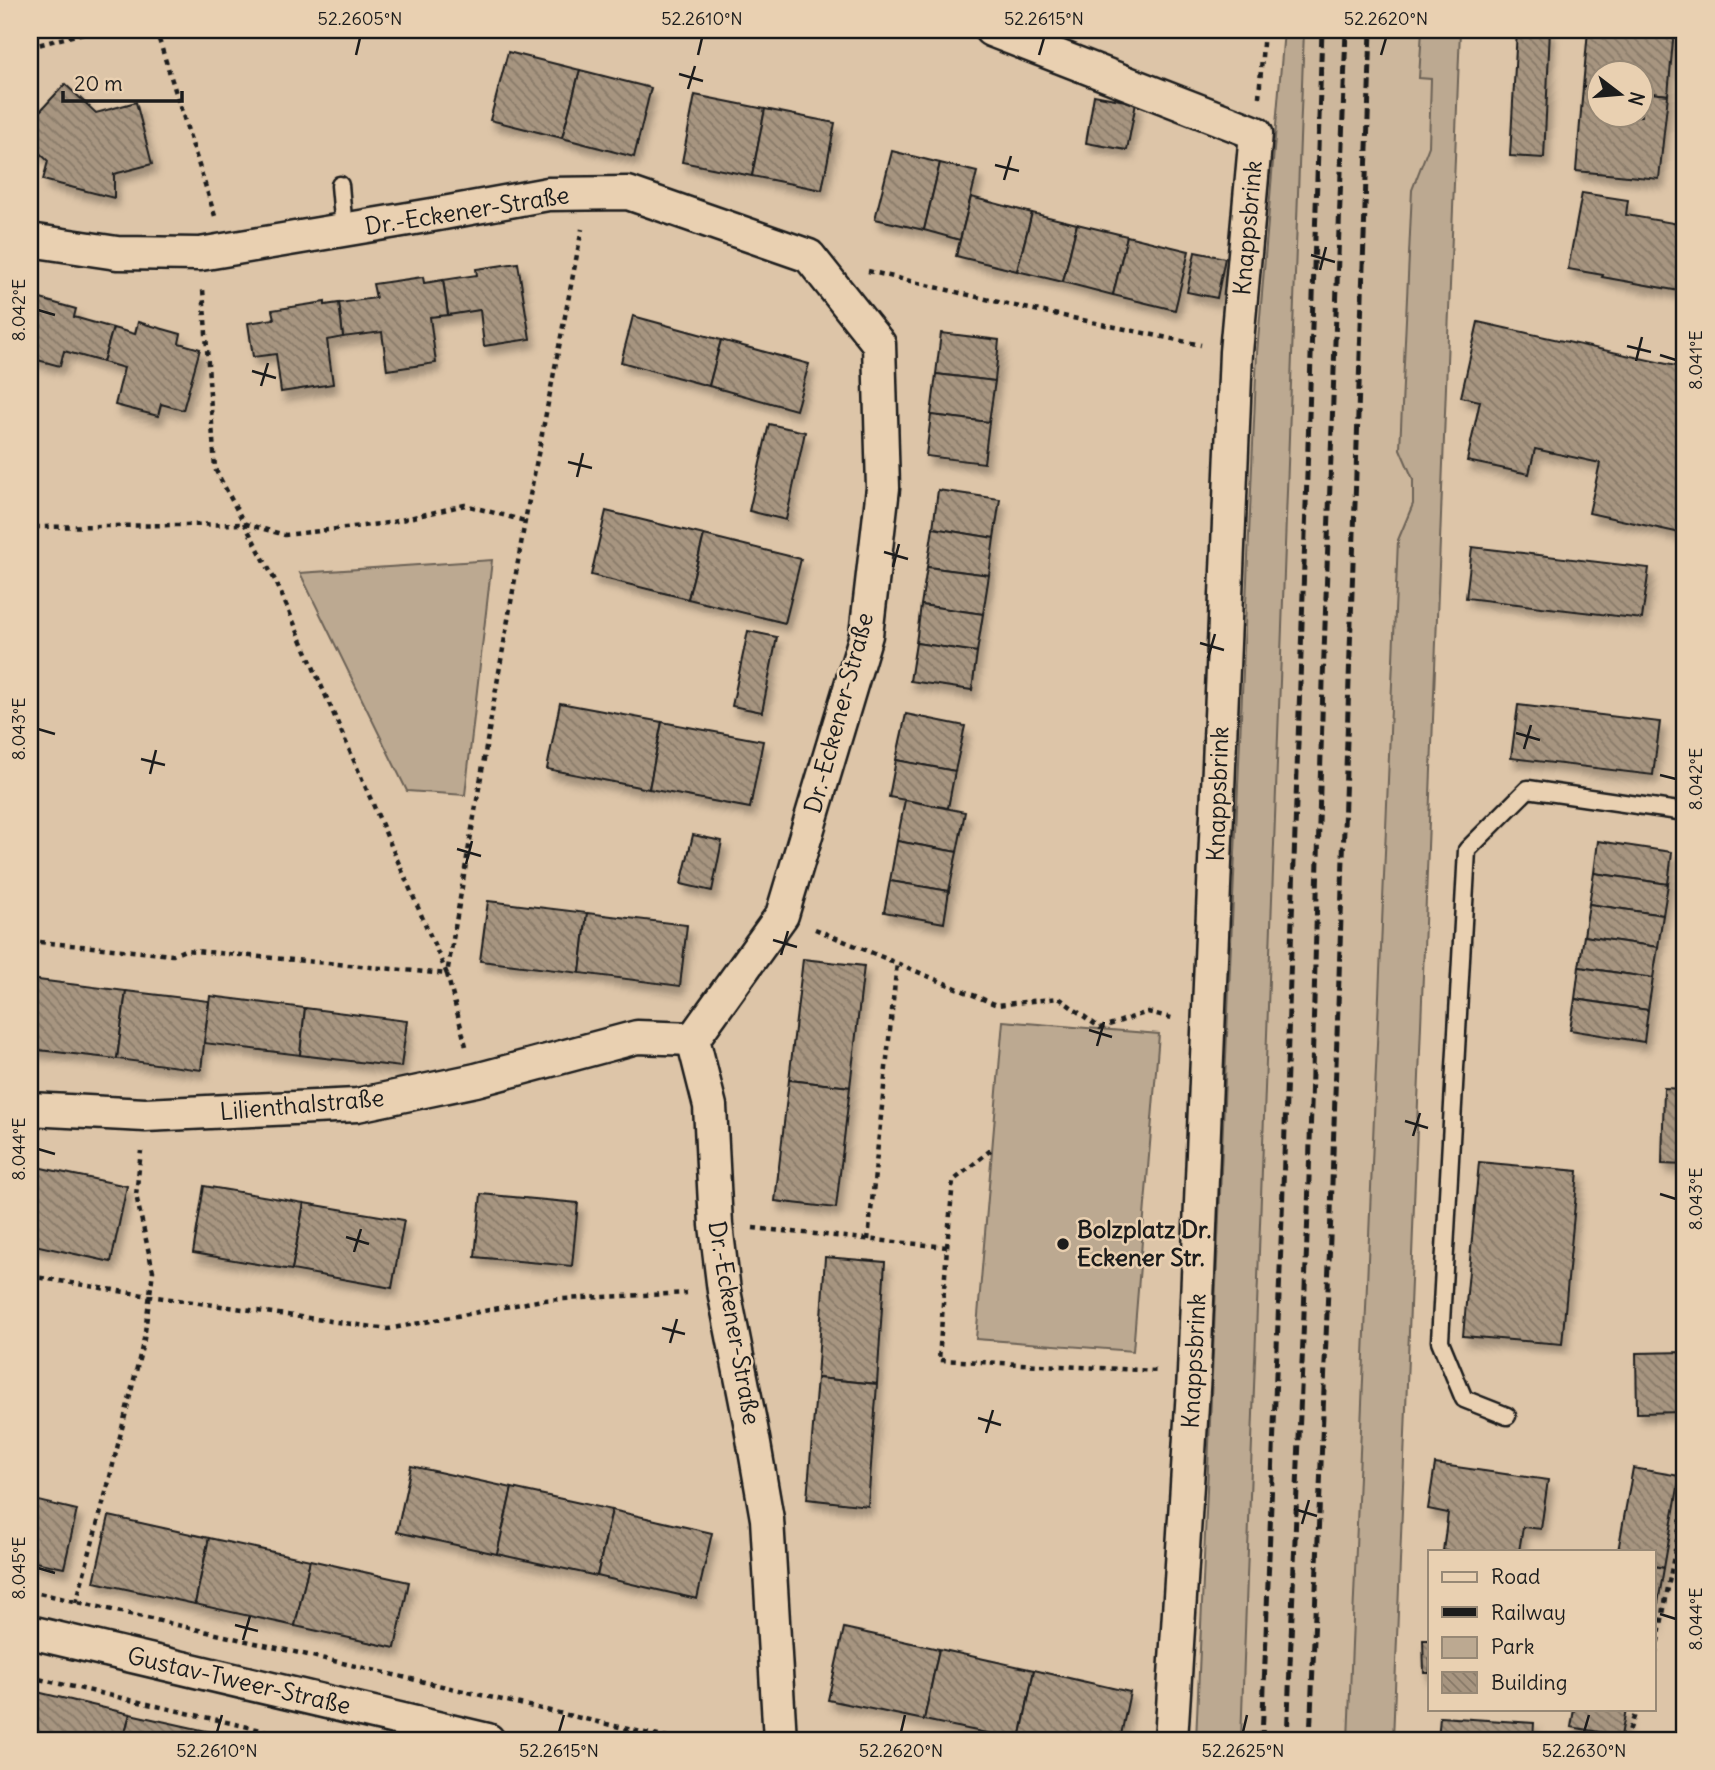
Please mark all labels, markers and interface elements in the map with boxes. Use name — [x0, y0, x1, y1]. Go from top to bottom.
text: 52.2605°N — [318, 7, 402, 30]
text: 52.2610°N — [661, 7, 743, 30]
text: 52.2615°N — [1004, 7, 1084, 30]
text: 52.2620°N — [1344, 7, 1428, 30]
scale bar — [63, 60, 182, 104]
north arrow — [1586, 60, 1656, 130]
text: 20 m — [74, 70, 123, 97]
text: N — [1623, 89, 1650, 108]
street label: Knappsbrink — [1226, 159, 1268, 297]
street label: Dr.-Eckener-Straße — [362, 179, 571, 241]
text: 8.042°E — [7, 279, 30, 341]
text: 8.041°E — [1684, 330, 1707, 390]
street label: Dr.-Eckener-Straße — [797, 609, 879, 816]
text: 8.043°E — [7, 697, 30, 761]
street label: Knappsbrink — [1200, 726, 1234, 862]
text: 8.042°E — [1684, 748, 1707, 810]
street label: Lilienthalstraße — [218, 1082, 385, 1126]
text: 8.044°E — [7, 1117, 30, 1181]
text: 8.043°E — [1684, 1167, 1707, 1231]
place label: Bolzplatz Dr. Eckener Str. — [1077, 1214, 1212, 1272]
street label: Dr.-Eckener-Straße — [702, 1218, 768, 1427]
marker: Bolzplatz Dr. Eckener Str. — [1055, 1236, 1071, 1252]
street label: Knappsbrink — [1174, 1293, 1212, 1429]
text: 8.045°E — [7, 1536, 30, 1600]
legend — [1428, 1550, 1656, 1710]
text: Road — [1491, 1563, 1540, 1590]
text: 8.044°E — [1684, 1587, 1707, 1651]
text: Railway — [1491, 1599, 1566, 1626]
text: Park — [1491, 1633, 1534, 1660]
street label: Gustav-Tweer-Straße — [125, 1640, 354, 1720]
text: Building — [1491, 1669, 1567, 1696]
text: 52.2610°N — [176, 1739, 258, 1762]
text: 52.2615°N — [519, 1739, 599, 1762]
text: 52.2620°N — [859, 1739, 943, 1762]
text: 52.2625°N — [1202, 1739, 1284, 1762]
text: 52.2630°N — [1542, 1739, 1626, 1762]

